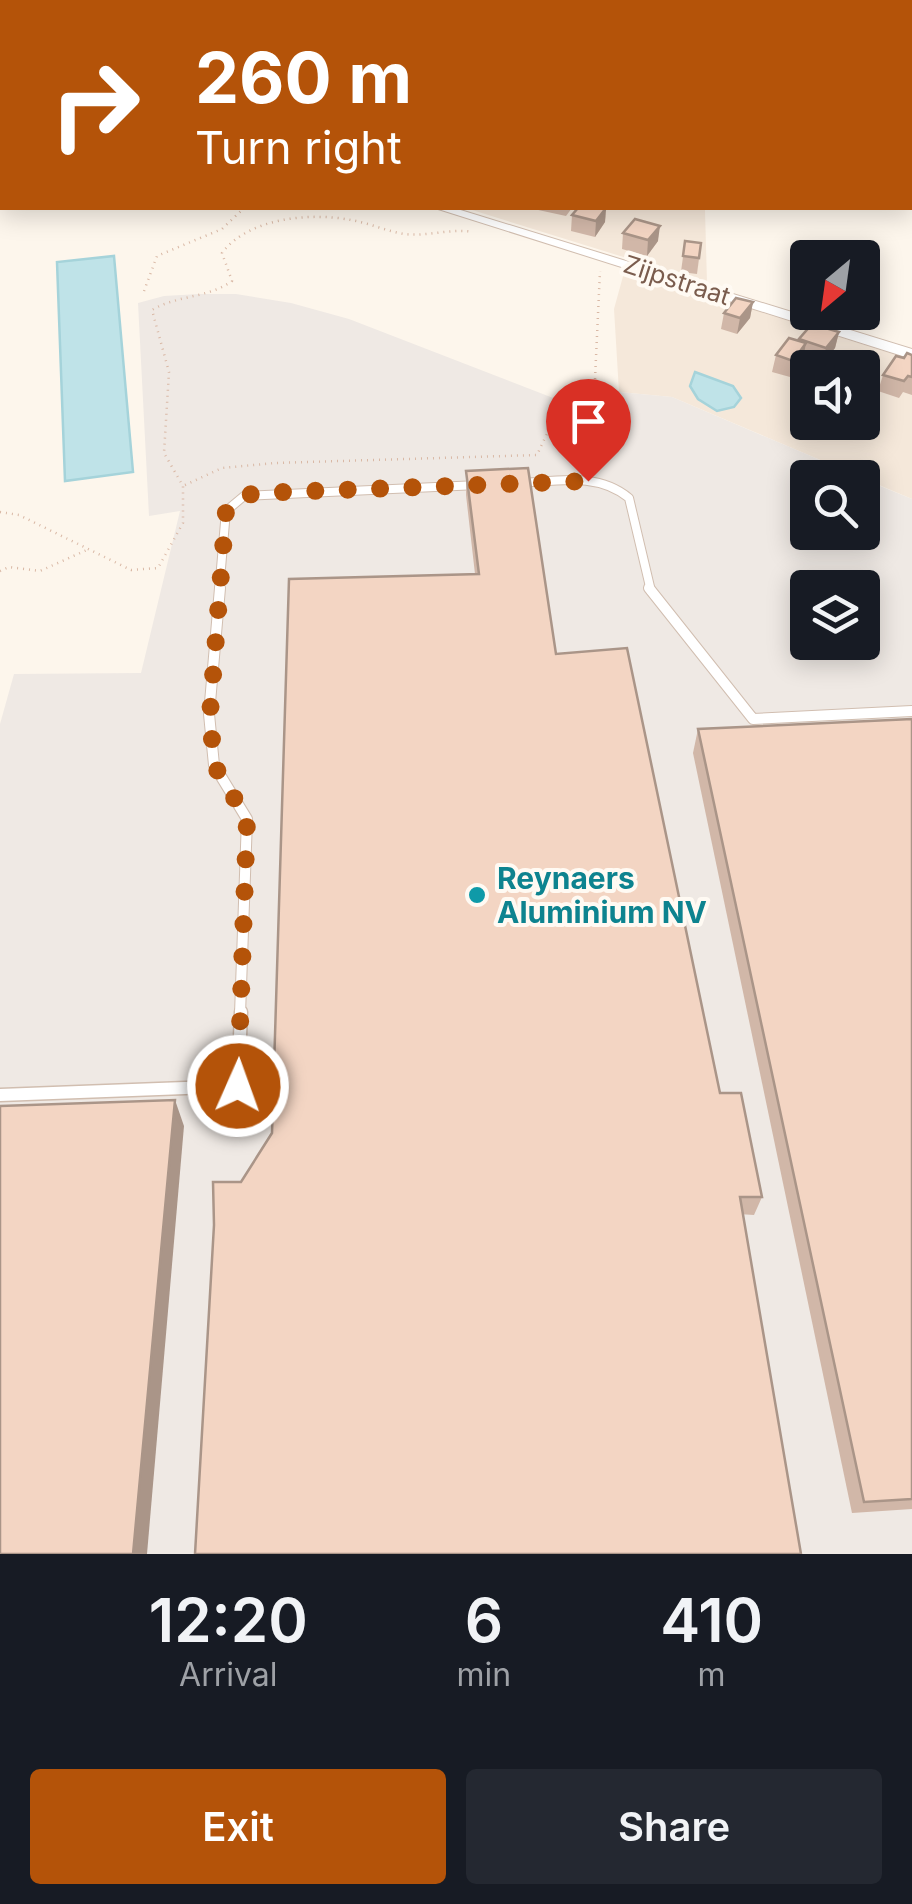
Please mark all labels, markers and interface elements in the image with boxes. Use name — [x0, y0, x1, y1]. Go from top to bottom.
text: 260 m — [195, 35, 412, 120]
icon: right — [30, 40, 160, 170]
text: Turn right — [195, 120, 402, 175]
north arrow — [790, 240, 880, 330]
map controls — [790, 240, 880, 660]
street label: Zijpstraat — [620, 249, 734, 311]
button: sound — [790, 350, 880, 440]
pin — [546, 379, 631, 482]
icon: arrive — [561, 394, 616, 449]
button: search — [790, 460, 880, 550]
button: layers — [790, 570, 880, 660]
place label: Reynaers Aluminium NV — [497, 860, 707, 930]
marker: Reynaers Aluminium NV — [466, 884, 488, 906]
position arrow — [186, 1034, 290, 1138]
text: 12:20 — [149, 1584, 308, 1656]
text: 6 — [465, 1584, 503, 1656]
text: 410 — [660, 1584, 763, 1656]
text: Arrival — [179, 1655, 278, 1694]
text: min — [457, 1655, 511, 1694]
text: m — [698, 1655, 726, 1694]
button: Exit — [30, 1769, 446, 1884]
button: Share — [466, 1769, 882, 1884]

